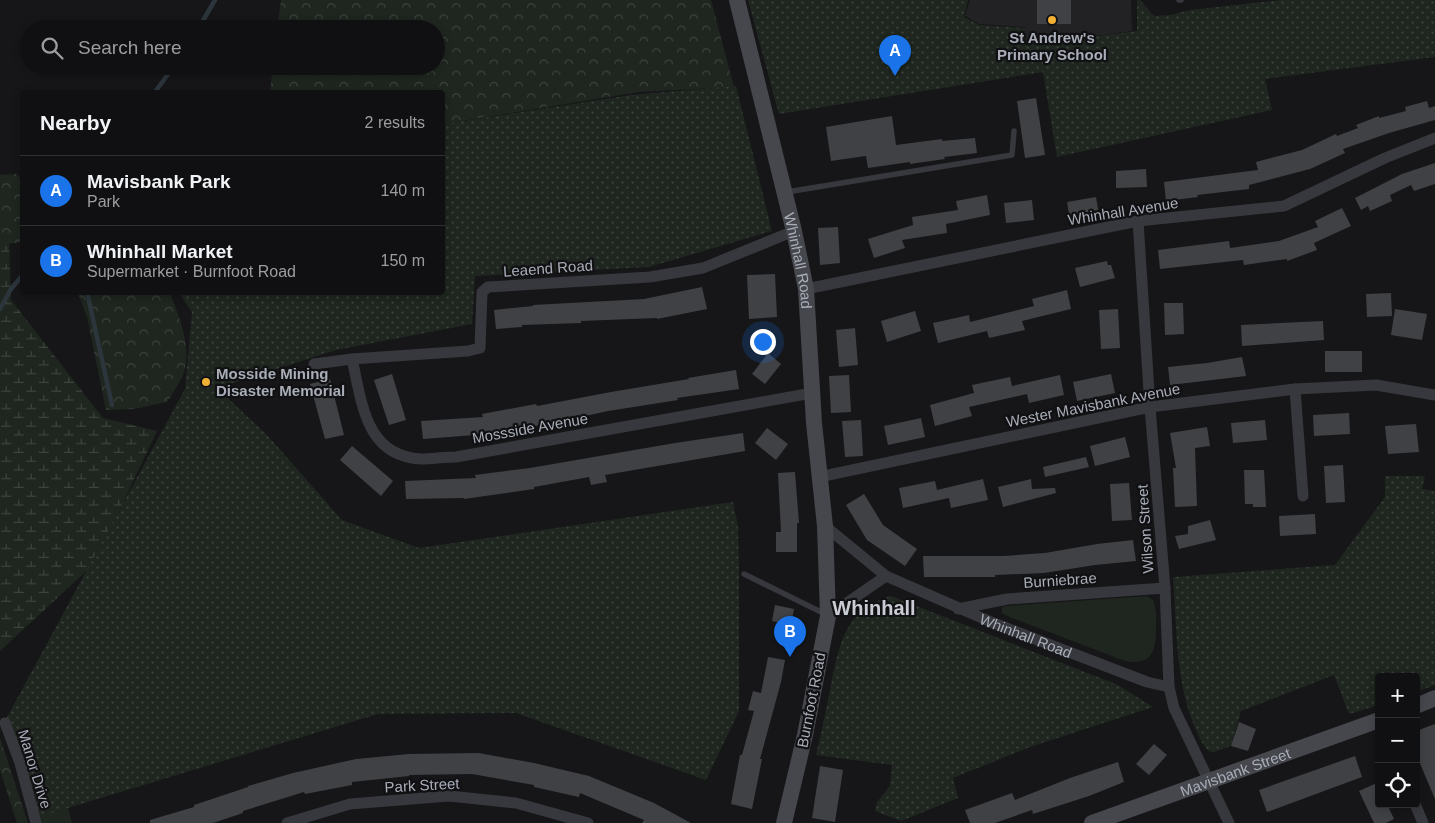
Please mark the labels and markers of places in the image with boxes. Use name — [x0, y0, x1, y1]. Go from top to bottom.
marker: St Andrew's Primary School — [1046, 14, 1058, 26]
place label: St Andrew's Primary School — [997, 29, 1107, 63]
pin: A — [879, 35, 911, 76]
place label: Mosside Mining Disaster Memorial — [216, 365, 345, 399]
marker: Mosside Mining Disaster Memorial — [200, 376, 212, 388]
pin: B — [774, 616, 806, 657]

